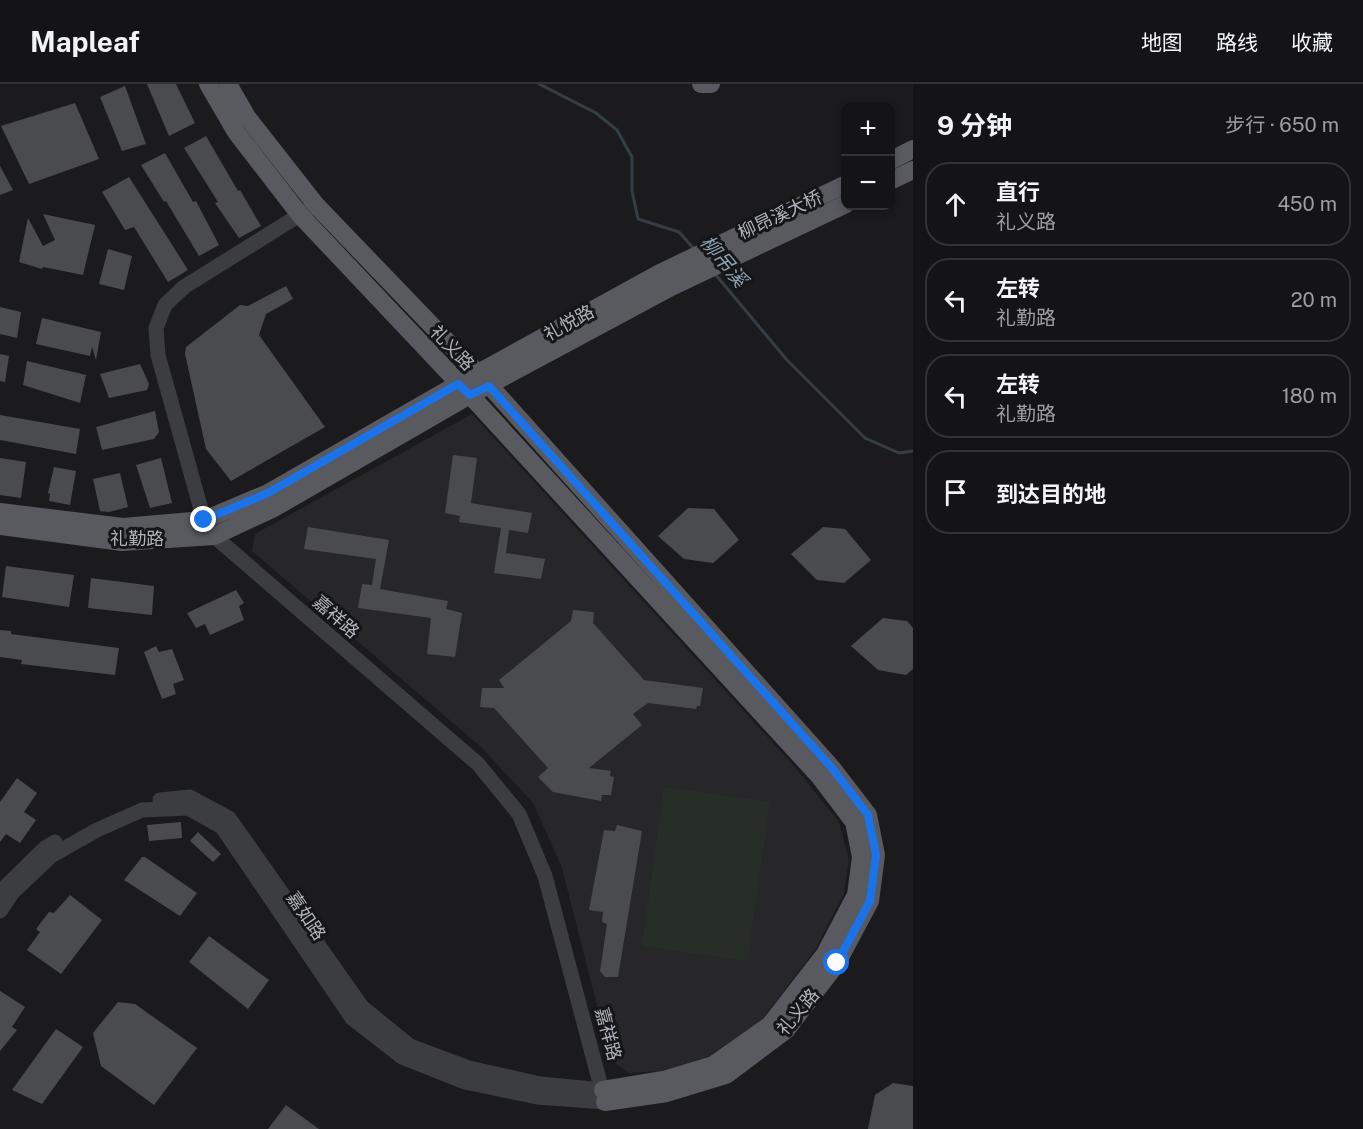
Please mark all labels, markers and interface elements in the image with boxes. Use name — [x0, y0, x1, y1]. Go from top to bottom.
text: Mapleaf — [30, 25, 140, 58]
text: 地图 — [1141, 30, 1183, 55]
text: 路线 — [1216, 30, 1258, 55]
text: 收藏 — [1291, 30, 1333, 55]
map controls — [841, 102, 895, 210]
button: + — [841, 102, 895, 156]
text: 9 分钟 — [937, 110, 1012, 141]
text: 步行 · 650 m — [1225, 113, 1339, 137]
button: − — [841, 156, 895, 210]
text: 直行 — [996, 179, 1040, 205]
street label: 柳昂溪大桥 — [735, 186, 825, 243]
icon: ahead — [939, 188, 972, 221]
text: 450 m — [1277, 192, 1337, 216]
text: 礼义路 — [996, 210, 1056, 234]
water label: 柳吊溪 — [696, 230, 754, 293]
text: 左转 — [996, 275, 1040, 301]
icon: left — [939, 284, 972, 317]
text: 20 m — [1291, 288, 1337, 312]
street label: 礼悦路 — [540, 300, 597, 345]
text: 礼勤路 — [996, 306, 1056, 330]
street label: 礼义路 — [426, 321, 479, 374]
text: 左转 — [996, 371, 1040, 397]
icon: left — [939, 380, 972, 413]
text: 180 m — [1282, 384, 1337, 408]
text: 礼勤路 — [996, 402, 1056, 426]
icon: arrive — [939, 476, 972, 509]
text: 到达目的地 — [996, 481, 1106, 507]
route end — [190, 506, 216, 532]
street label: 礼勤路 — [110, 528, 164, 549]
street label: 嘉祥路 — [309, 591, 364, 642]
street label: 嘉如路 — [283, 887, 330, 944]
route start — [823, 949, 849, 975]
street label: 礼义路 — [772, 984, 823, 1039]
street label: 嘉祥路 — [591, 1005, 626, 1063]

